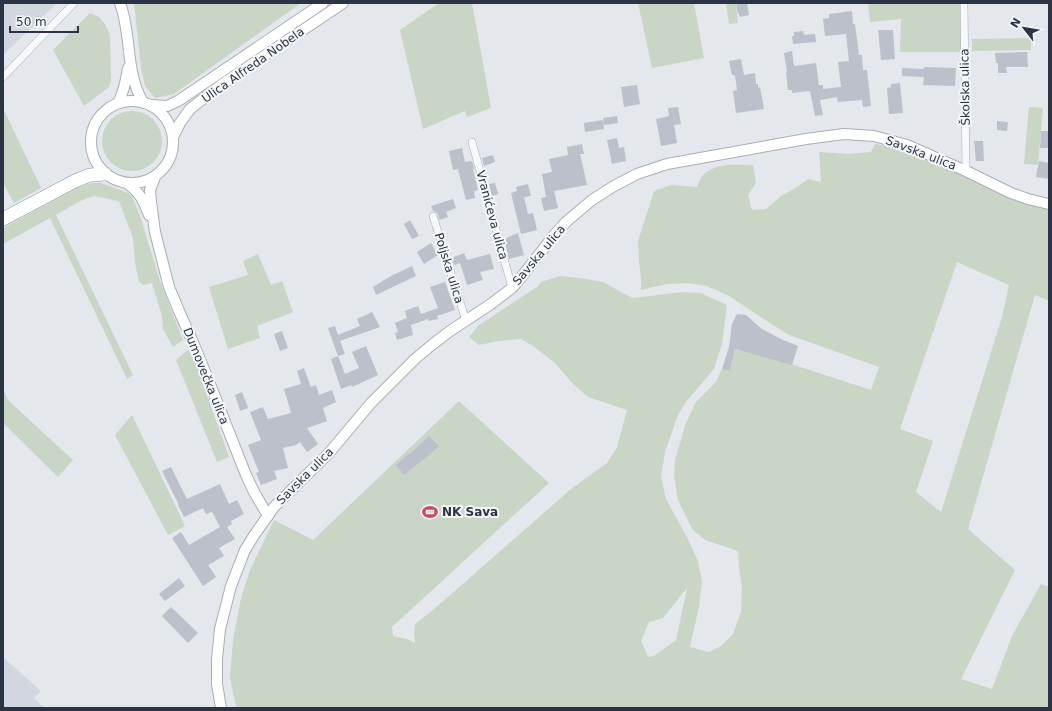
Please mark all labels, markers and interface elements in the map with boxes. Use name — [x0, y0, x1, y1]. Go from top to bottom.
scale bar — [10, 8, 78, 34]
north arrow — [1004, 8, 1044, 48]
text: 50 m — [16, 15, 47, 29]
text: N — [1008, 16, 1024, 30]
street label: Ulica Alfreda Nobela — [199, 24, 307, 106]
street label: Školska ulica — [956, 48, 973, 126]
street label: Savska ulica — [884, 133, 958, 173]
street label: Vranićeva ulica — [473, 169, 511, 261]
street label: Savska ulica — [510, 222, 568, 288]
street label: Poljska ulica — [432, 231, 466, 305]
street label: Dumovečka ulica — [180, 326, 232, 426]
street label: Savska ulica — [274, 445, 336, 507]
sports icon: NK Sava — [421, 503, 439, 521]
place label: NK Sava — [442, 505, 498, 519]

